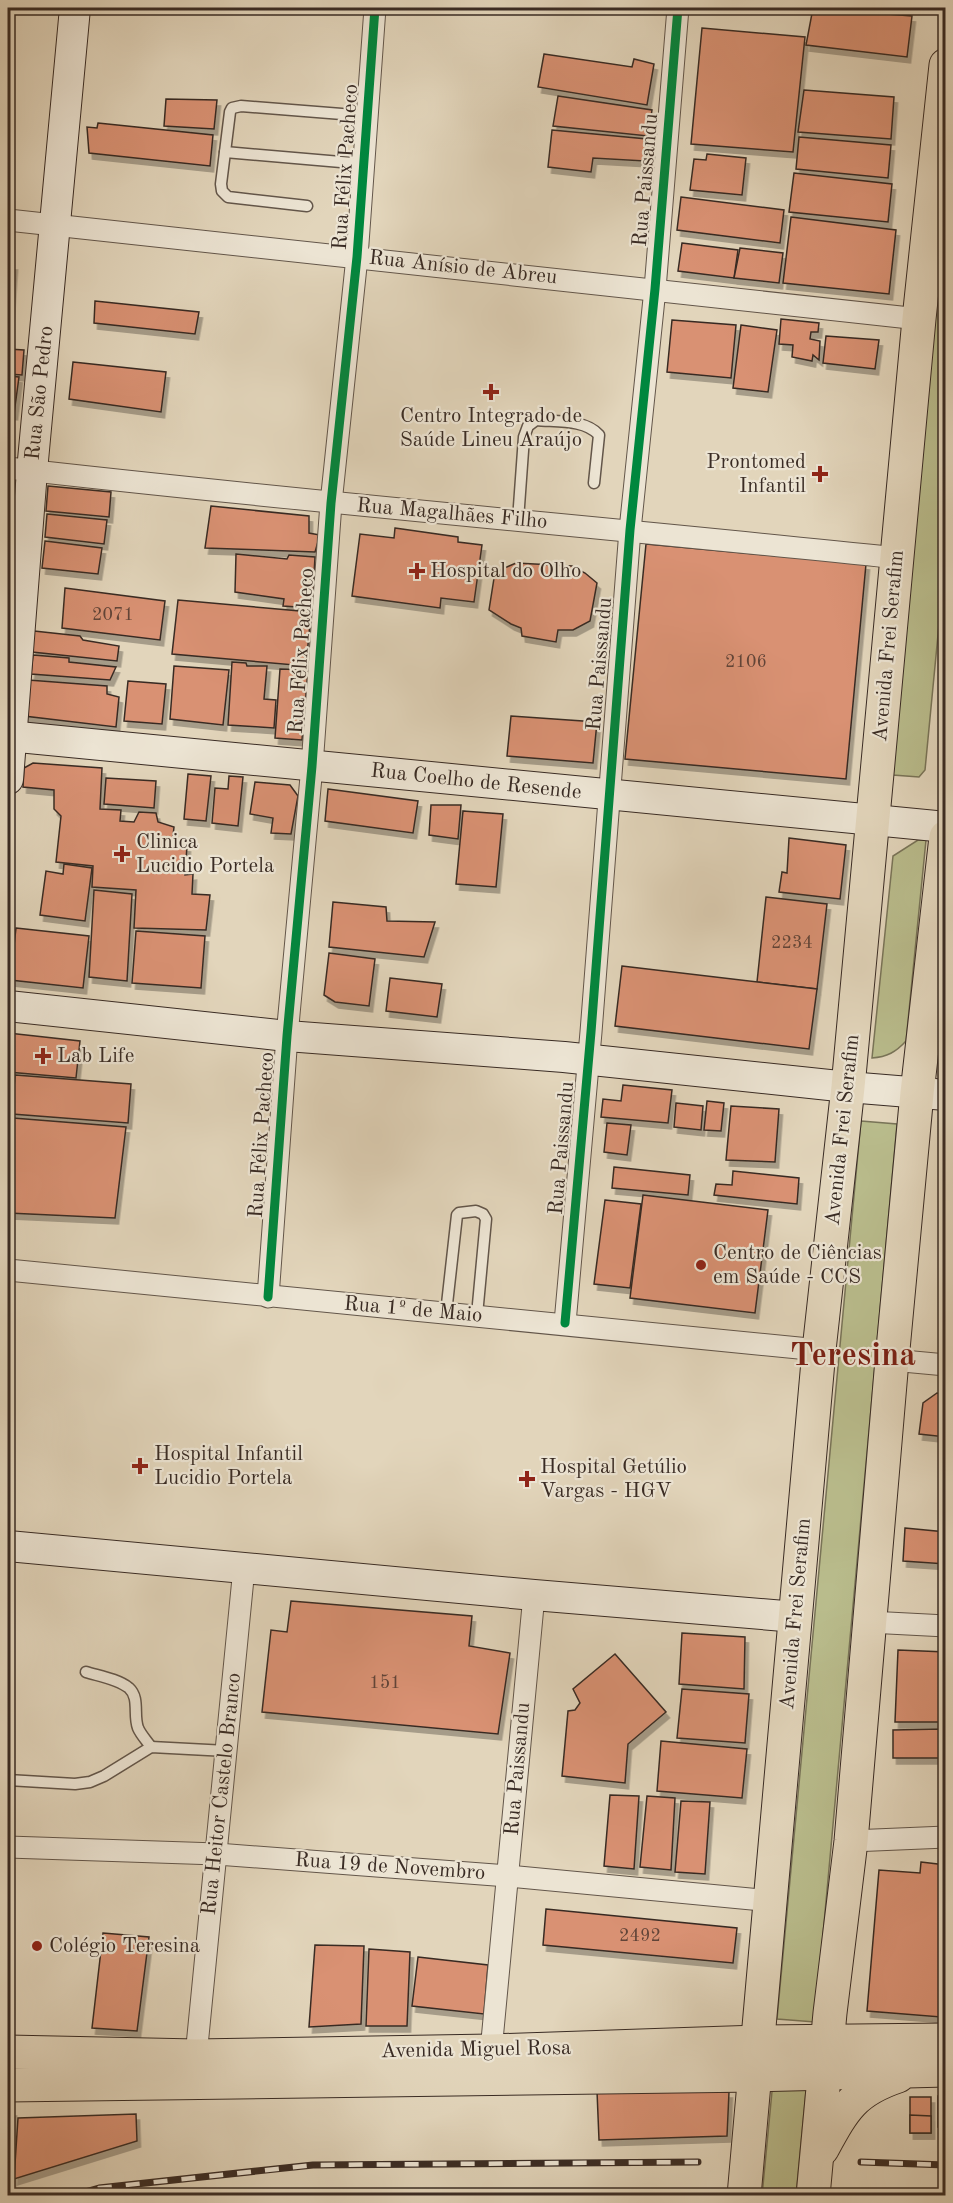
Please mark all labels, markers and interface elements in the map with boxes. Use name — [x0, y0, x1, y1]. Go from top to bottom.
street label: Rua Félix Pacheco — [330, 83, 362, 251]
street label: Rua Paissandu — [630, 112, 662, 248]
street label: Rua Anísio de Abreu — [368, 248, 558, 288]
street label: Rua São Pedro — [23, 325, 57, 461]
marker: Centro Integrado de Saúde Lineu Araújo — [482, 383, 500, 401]
place label: Centro Integrado de Saúde Lineu Araújo — [400, 406, 582, 451]
place label: Prontomed Infantil — [706, 452, 806, 497]
marker: Prontomed Infantil — [811, 465, 829, 483]
street label: Rua Magalhães Filho — [356, 495, 548, 533]
street label: Avenida Frei Serafim — [870, 549, 908, 743]
place label: Hospital do Olho — [430, 561, 581, 582]
marker: Hospital do Olho — [408, 562, 426, 580]
street label: Rua Félix Pacheco — [286, 567, 318, 735]
street label: Rua Paissandu — [584, 596, 616, 732]
house number: 2071 — [92, 606, 134, 624]
house number: 2106 — [725, 653, 767, 671]
street label: Rua Coelho de Resende — [369, 760, 583, 804]
place label: Clinica Lucidio Portela — [136, 832, 274, 877]
marker: Clinica Lucidio Portela — [113, 845, 131, 863]
house number: 2234 — [771, 934, 813, 952]
street label: Avenida Frei Serafim — [823, 1033, 863, 1227]
place label: Lab Life — [57, 1046, 134, 1067]
marker: Lab Life — [34, 1047, 52, 1065]
street label: Rua Félix Pacheco — [246, 1051, 278, 1219]
street label: Rua Paissandu — [546, 1080, 578, 1216]
place label: Centro de Ciências em Saúde - CCS — [713, 1243, 882, 1288]
marker: Centro de Ciências em Saúde - CCS — [694, 1258, 708, 1272]
street label: Rua 1º de Maio — [343, 1293, 483, 1327]
district label: Teresina — [790, 1340, 916, 1373]
place label: Hospital Infantil Lucidio Portela — [154, 1444, 303, 1489]
marker: Hospital Infantil Lucidio Portela — [131, 1457, 149, 1475]
place label: Hospital Getúlio Vargas - HGV — [540, 1457, 687, 1502]
marker: Hospital Getúlio Vargas - HGV — [518, 1470, 536, 1488]
street label: Avenida Frei Serafim — [777, 1517, 815, 1711]
street label: Rua Heitor Castelo Branco — [199, 1672, 245, 1916]
house number: 151 — [369, 1674, 401, 1692]
street label: Rua Paissandu — [502, 1701, 534, 1837]
street label: Rua 19 de Novembro — [294, 1850, 486, 1884]
house number: 2492 — [619, 1927, 661, 1945]
place label: Colégio Teresina — [49, 1936, 200, 1957]
marker: Colégio Teresina — [30, 1939, 44, 1953]
street label: Avenida Miguel Rosa — [380, 2038, 572, 2062]

